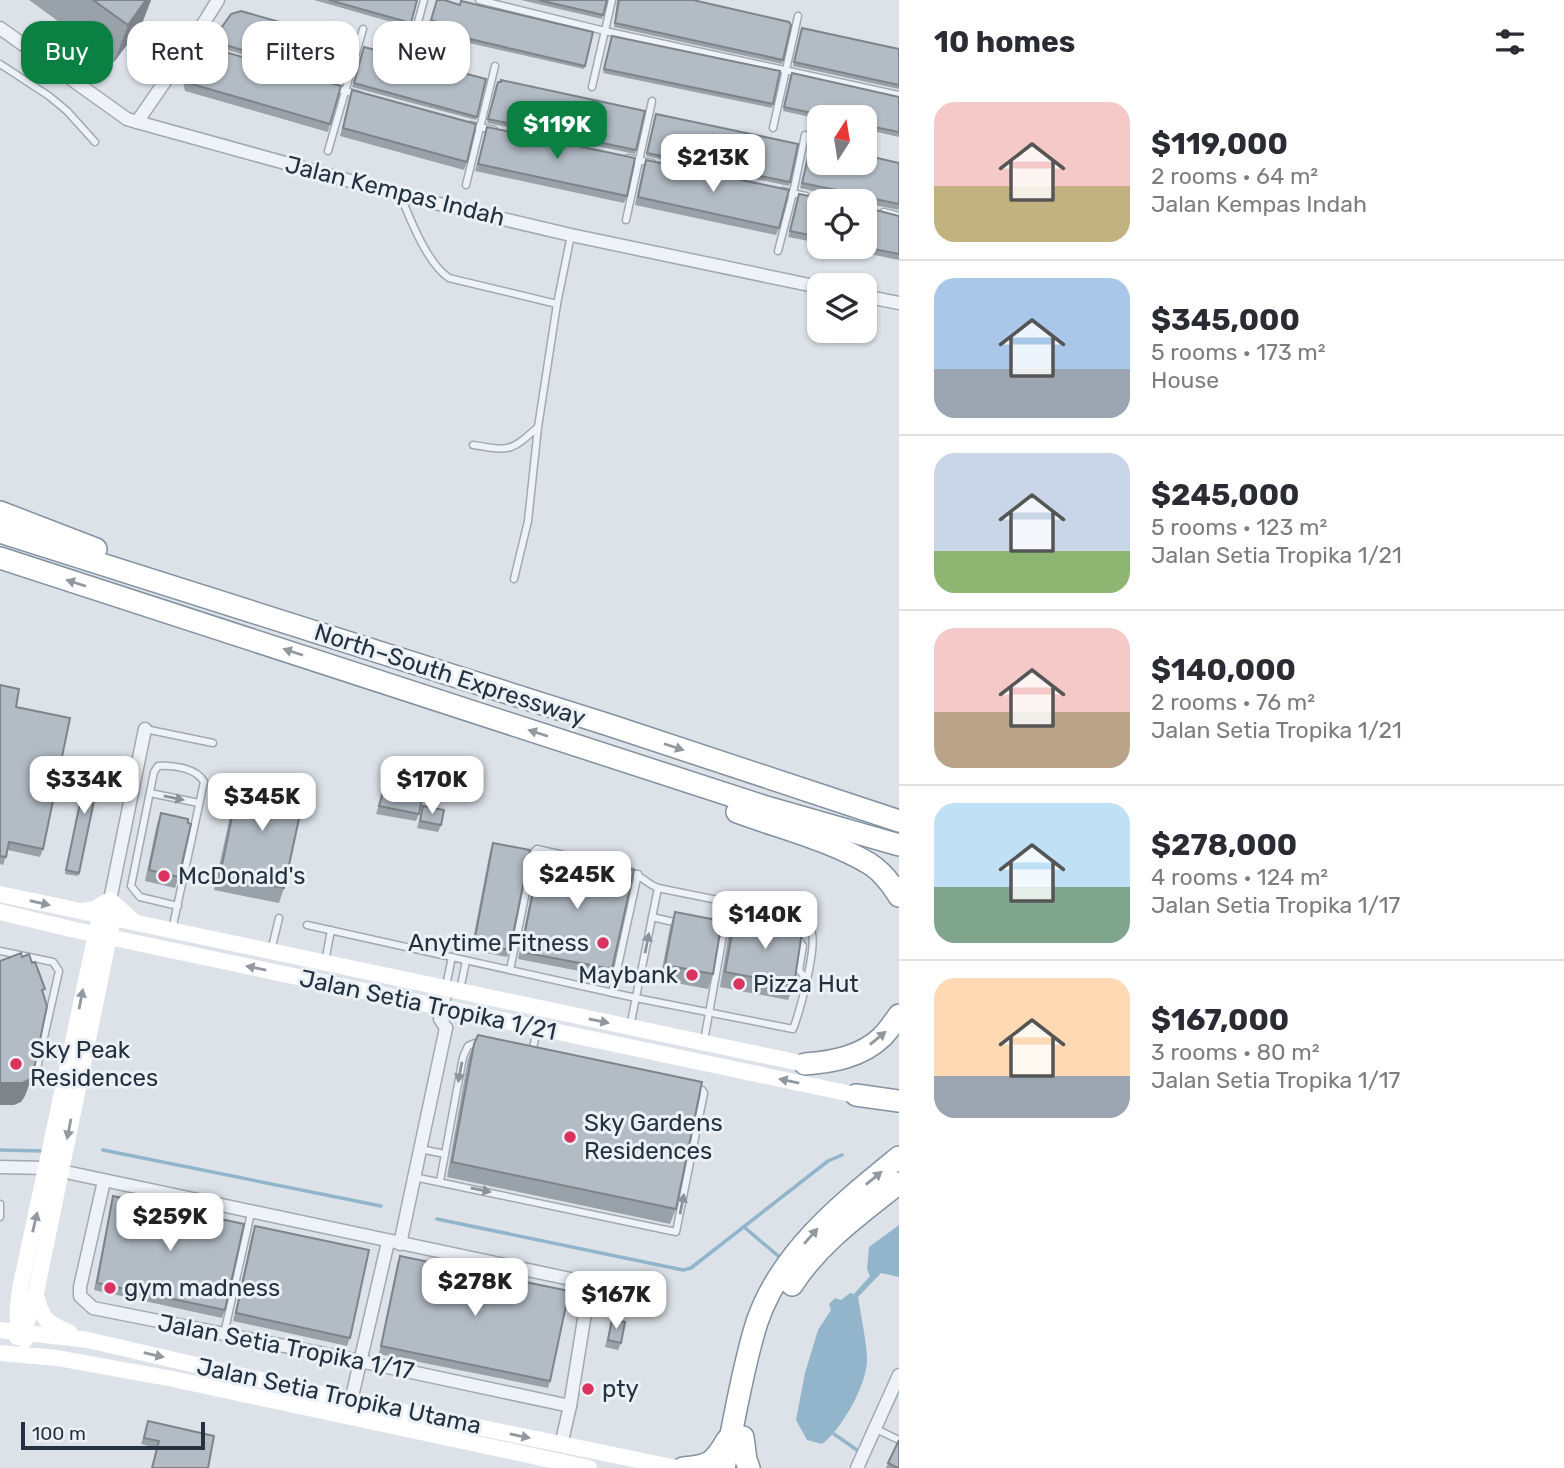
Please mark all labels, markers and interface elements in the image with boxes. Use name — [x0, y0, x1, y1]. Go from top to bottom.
chip: Buy — [21, 21, 113, 84]
chip: Rent — [127, 21, 228, 84]
chip: Filters — [242, 21, 359, 84]
chip: New — [373, 21, 470, 84]
icon: filters — [1491, 23, 1529, 61]
text: 10 homes — [934, 24, 1075, 60]
pin: $119K — [508, 102, 606, 161]
north arrow — [807, 105, 877, 175]
map controls — [807, 105, 877, 343]
text: $119K — [523, 110, 591, 138]
text: $119,000 — [1151, 126, 1288, 162]
icon: home — [990, 130, 1074, 214]
pin: $213K — [664, 134, 762, 194]
text: $213K — [677, 143, 749, 171]
street label: Jalan Kempas Indah — [282, 150, 508, 232]
text: 2 rooms · 64 m² — [1151, 162, 1318, 190]
button: locate — [807, 189, 877, 259]
text: Jalan Kempas Indah — [1151, 190, 1367, 218]
button: layers — [807, 273, 877, 343]
text: $345,000 — [1151, 302, 1300, 338]
icon: home — [990, 306, 1074, 390]
text: 5 rooms · 173 m² — [1151, 338, 1326, 366]
text: House — [1151, 366, 1219, 394]
text: $245,000 — [1151, 477, 1299, 513]
icon: home — [990, 481, 1074, 565]
text: 5 rooms · 123 m² — [1151, 513, 1327, 541]
text: Jalan Setia Tropika 1/21 — [1151, 541, 1402, 569]
one-way arrow — [66, 577, 87, 588]
street label: North–South Expressway — [311, 618, 589, 732]
one-way arrow — [282, 647, 303, 657]
text: $140,000 — [1151, 652, 1296, 688]
icon: home — [990, 656, 1074, 740]
text: 2 rooms · 76 m² — [1151, 688, 1315, 716]
text: Jalan Setia Tropika 1/21 — [1151, 716, 1402, 744]
one-way arrow — [528, 727, 549, 738]
one-way arrow — [664, 742, 685, 753]
pin: $334K — [35, 756, 133, 816]
pin: $170K — [383, 756, 481, 816]
text: $334K — [46, 765, 122, 793]
text: $170K — [397, 765, 467, 793]
pin: $345K — [213, 774, 311, 833]
text: $345K — [224, 782, 300, 810]
one-way arrow — [163, 792, 185, 803]
text: $278,000 — [1151, 827, 1297, 863]
icon: home — [990, 831, 1074, 915]
pin: $245K — [528, 852, 626, 911]
text: $245K — [539, 860, 615, 888]
place label: McDonald's — [178, 862, 305, 890]
text: 4 rooms · 124 m² — [1151, 863, 1328, 891]
marker: McDonald's — [156, 868, 172, 884]
text: Jalan Setia Tropika 1/17 — [1151, 891, 1400, 919]
pin: $140K — [716, 892, 814, 951]
one-way arrow — [29, 898, 51, 909]
text: $140K — [728, 900, 802, 928]
place label: Anytime Fitness — [408, 929, 589, 957]
one-way arrow — [642, 932, 653, 954]
marker: Anytime Fitness — [595, 935, 611, 951]
place label: Maybank — [578, 961, 679, 989]
one-way arrow — [245, 963, 267, 974]
street label: Jalan Setia Tropika 1/21 — [297, 964, 559, 1046]
marker: Maybank — [684, 967, 700, 983]
place label: Pizza Hut — [753, 970, 859, 998]
marker: Pizza Hut — [731, 976, 747, 992]
one-way arrow — [76, 988, 87, 1010]
text: $167,000 — [1151, 1002, 1289, 1038]
icon: home — [990, 1006, 1074, 1090]
one-way arrow — [588, 1016, 610, 1027]
one-way arrow — [869, 1030, 887, 1045]
place label: Sky Peak Residences — [30, 1036, 158, 1092]
text: 3 rooms · 80 m² — [1151, 1038, 1320, 1066]
marker: Sky Peak Residences — [8, 1056, 24, 1072]
one-way arrow — [455, 1061, 466, 1083]
text: Jalan Setia Tropika 1/17 — [1151, 1066, 1400, 1094]
one-way arrow — [778, 1075, 800, 1086]
place label: Sky Gardens Residences — [584, 1109, 723, 1165]
one-way arrow — [63, 1118, 74, 1140]
marker: Sky Gardens Residences — [562, 1129, 578, 1145]
one-way arrow — [864, 1170, 882, 1185]
one-way arrow — [470, 1185, 492, 1196]
one-way arrow — [677, 1193, 688, 1215]
pin: $259K — [121, 1194, 219, 1253]
text: $259K — [132, 1202, 208, 1230]
one-way arrow — [30, 1211, 41, 1233]
one-way arrow — [803, 1227, 818, 1244]
pin: $278K — [426, 1258, 524, 1318]
text: $278K — [438, 1267, 512, 1295]
pin: $167K — [567, 1272, 665, 1331]
place label: gym madness — [124, 1274, 280, 1302]
marker: gym madness — [102, 1280, 118, 1296]
text: $167K — [581, 1280, 651, 1308]
street label: Jalan Setia Tropika 1/17 — [156, 1308, 416, 1386]
one-way arrow — [143, 1350, 165, 1361]
street label: Jalan Setia Tropika Utama — [194, 1352, 484, 1440]
place label: pty — [602, 1375, 639, 1403]
marker: pty — [580, 1381, 596, 1397]
scale bar — [21, 1419, 205, 1451]
text: 100 m — [32, 1422, 86, 1445]
one-way arrow — [509, 1430, 531, 1441]

